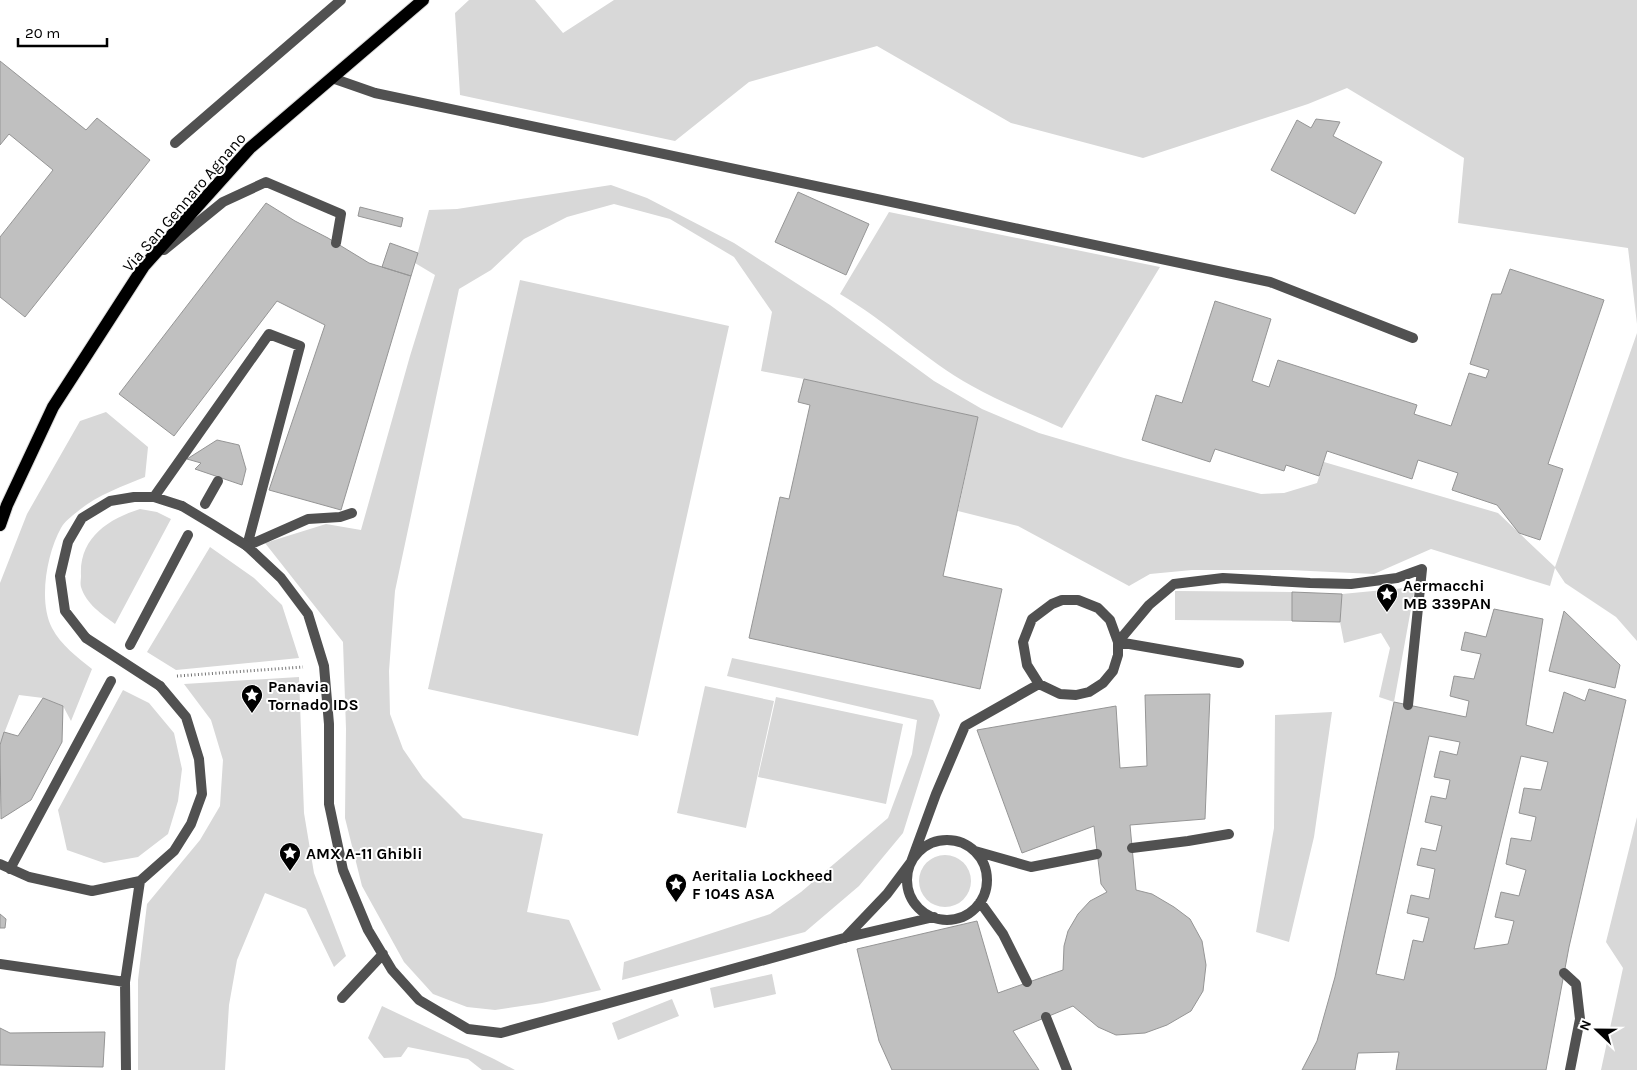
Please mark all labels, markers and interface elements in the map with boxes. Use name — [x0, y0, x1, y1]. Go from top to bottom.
scale bar — [18, 15, 106, 47]
text: 20 m — [25, 24, 60, 42]
street label: Via San Gennaro Agnano — [118, 128, 250, 276]
place label: Aermacchi MB 339PAN — [1403, 576, 1491, 613]
place icon: Aermacchi MB 339PAN — [1375, 582, 1399, 613]
place label: Panavia Tornado IDS — [268, 677, 359, 714]
place icon: Panavia Tornado IDS — [240, 683, 264, 714]
place icon: AMX A-11 Ghibli — [278, 841, 302, 872]
place label: AMX A-11 Ghibli — [306, 844, 422, 863]
place label: Aeritalia Lockheed F 104S ASA — [692, 866, 833, 903]
place icon: Aeritalia Lockheed F 104S ASA — [664, 872, 688, 903]
north arrow — [1572, 1005, 1622, 1055]
text: N — [1576, 1017, 1595, 1033]

